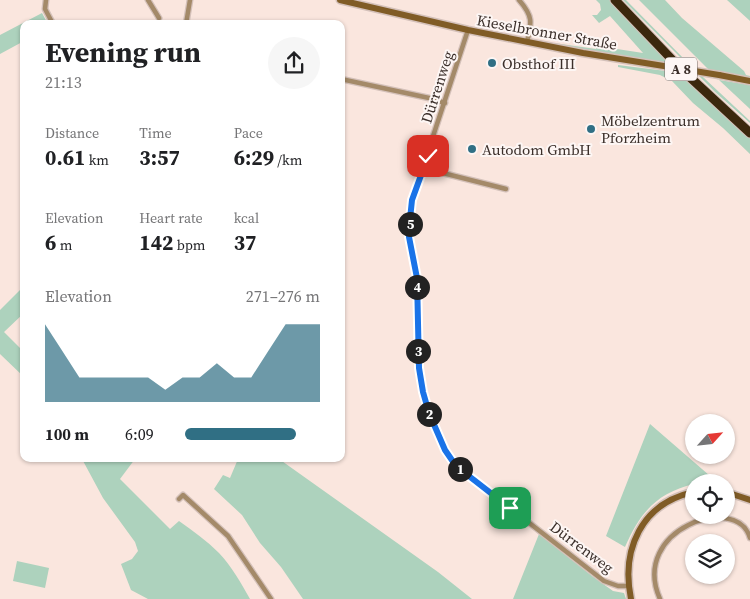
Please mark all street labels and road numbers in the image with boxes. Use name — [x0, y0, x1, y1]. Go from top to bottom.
street label: Kieselbronner Straße — [475, 9, 619, 55]
street label: Dürrenweg — [415, 48, 459, 126]
road number: A 8 — [665, 58, 697, 80]
street label: Dürrenweg — [546, 516, 618, 578]

